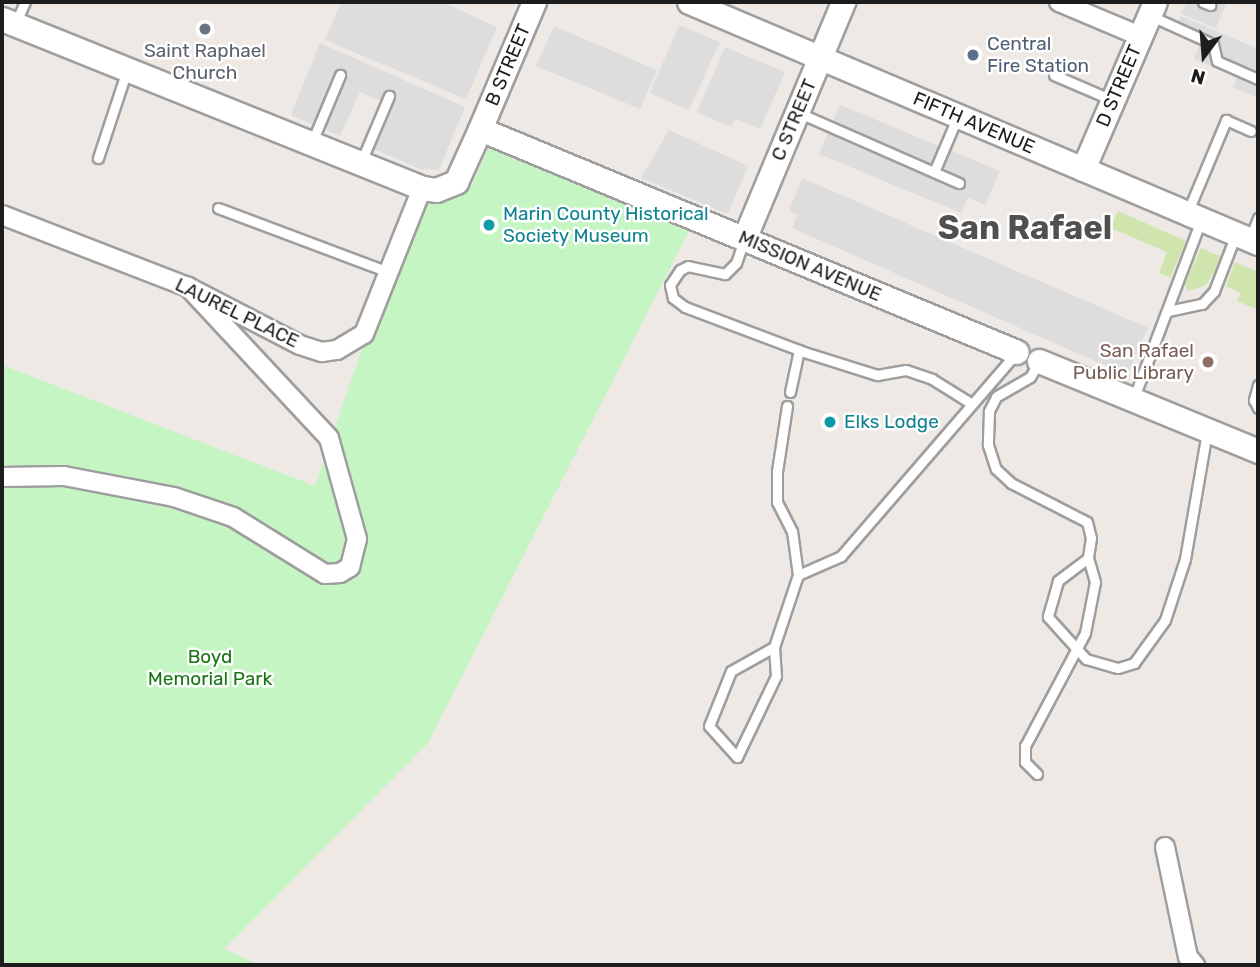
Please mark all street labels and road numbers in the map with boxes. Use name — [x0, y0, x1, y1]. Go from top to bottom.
street label: B STREET — [481, 21, 535, 109]
street label: D STREET — [1092, 42, 1146, 130]
street label: C STREET — [767, 76, 821, 164]
street label: FIFTH AVENUE — [910, 87, 1038, 159]
street label: MISSION AVENUE — [735, 225, 885, 307]
street label: LAUREL PLACE — [171, 273, 303, 353]

